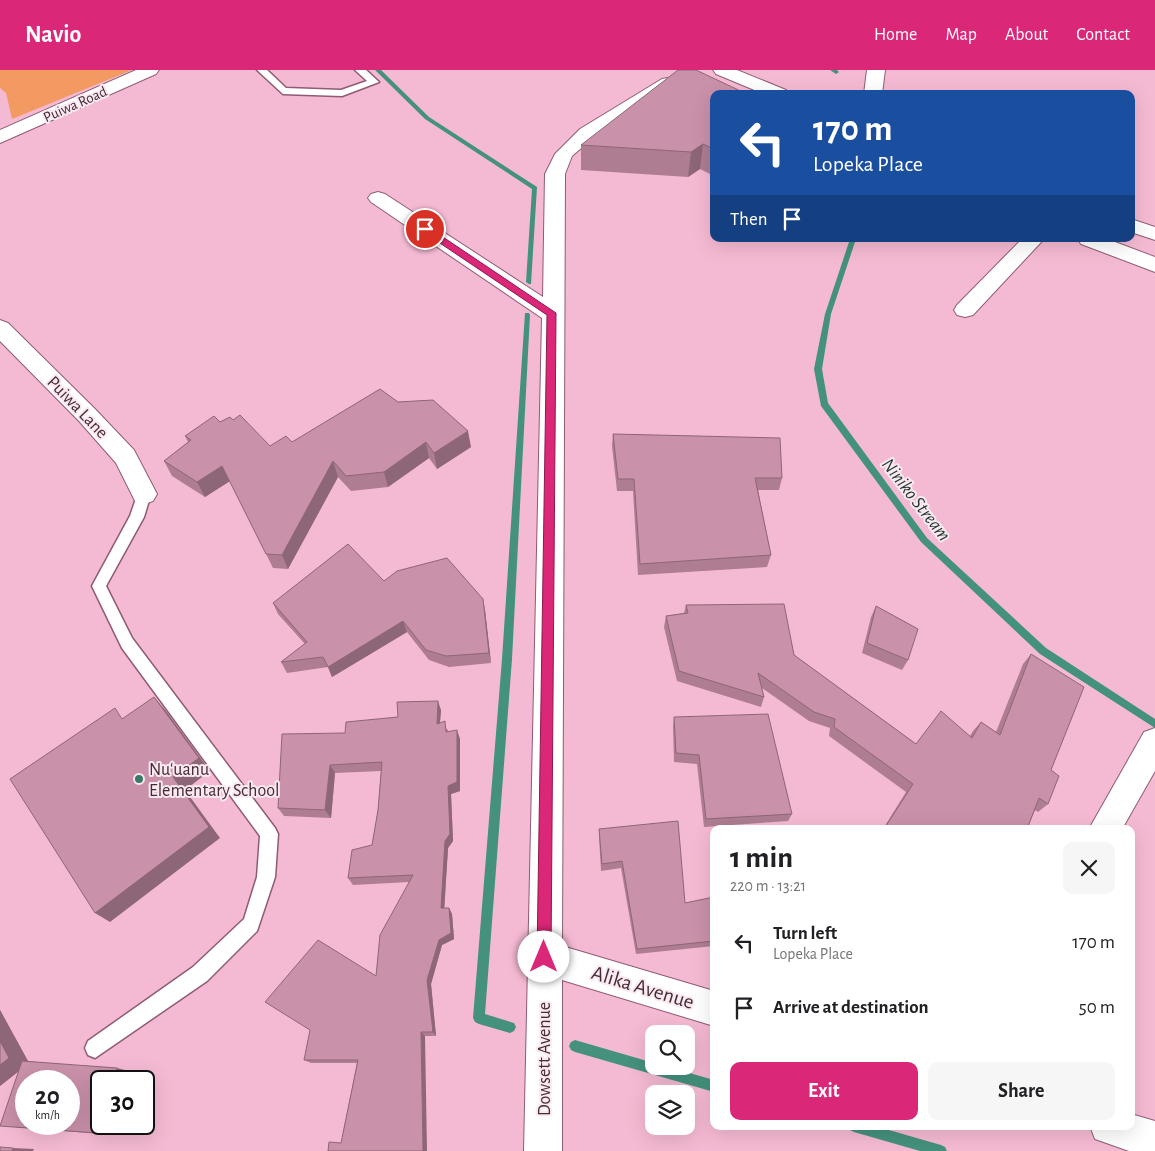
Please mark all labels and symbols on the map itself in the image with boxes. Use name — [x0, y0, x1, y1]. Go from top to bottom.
street label: Puiwa Road — [41, 84, 110, 125]
pin — [404, 208, 446, 250]
street label: Puiwa Lane — [43, 373, 111, 442]
water label: Niniko Stream — [878, 455, 954, 545]
place label: Nuʻuanu Elementary School — [149, 761, 280, 800]
marker: Nuʻuanu Elementary School — [133, 773, 145, 785]
position arrow — [517, 930, 569, 982]
street label: Alika Avenue — [589, 962, 697, 1013]
street label: Dowsett Avenue — [536, 1002, 554, 1116]
speed limit sign: 30 — [90, 1070, 155, 1135]

